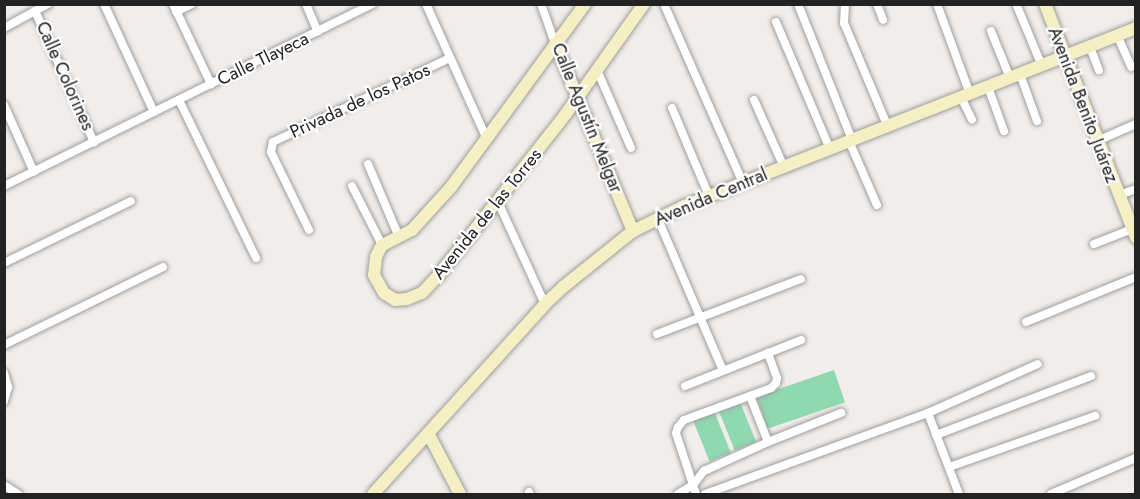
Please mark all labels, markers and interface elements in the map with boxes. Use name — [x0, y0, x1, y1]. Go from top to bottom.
street label: Calle Colorines — [31, 18, 99, 134]
street label: Avenida Benito Juárez — [1043, 24, 1123, 186]
street label: Calle Tlayeca — [214, 28, 312, 90]
street label: Calle Agustín Melgar — [547, 40, 627, 196]
street label: Privada de los Patos — [286, 59, 434, 143]
street label: Avenida de las Torres — [428, 144, 546, 284]
street label: Avenida Central — [651, 163, 771, 231]

